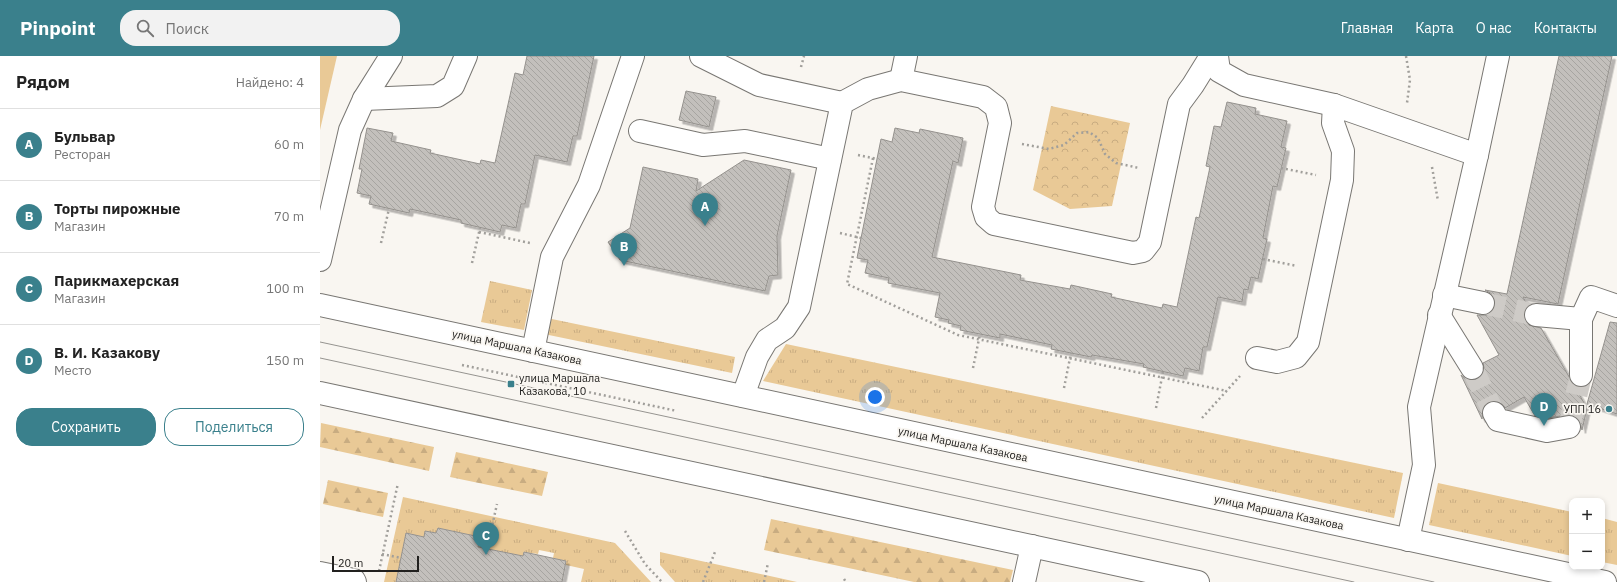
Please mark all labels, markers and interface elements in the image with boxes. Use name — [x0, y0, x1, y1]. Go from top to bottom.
search box — [120, 10, 400, 46]
text: Pinpoint — [20, 16, 96, 40]
icon: search — [134, 17, 156, 39]
text: Поиск — [166, 19, 209, 38]
text: Главная — [1341, 19, 1393, 37]
text: Карта — [1415, 19, 1454, 37]
text: О нас — [1476, 19, 1512, 37]
text: Контакты — [1534, 19, 1597, 37]
text: Рядом — [16, 71, 70, 93]
text: Найдено: 4 — [236, 74, 304, 91]
text: Бульвар — [54, 127, 115, 146]
text: A — [25, 136, 33, 153]
text: 60 m — [274, 136, 304, 153]
text: Ресторан — [54, 146, 111, 163]
pin: A — [692, 193, 718, 226]
text: Торты пирожные — [54, 199, 180, 218]
text: B — [25, 208, 33, 225]
text: 70 m — [274, 208, 304, 225]
text: Магазин — [54, 218, 106, 235]
pin: B — [611, 233, 637, 266]
text: Парикмахерская — [54, 271, 179, 290]
text: C — [25, 280, 33, 297]
text: 100 m — [266, 280, 304, 297]
text: Магазин — [54, 290, 106, 307]
street label: улица Маршала Казакова — [451, 326, 583, 368]
text: В. И. Казакову — [54, 343, 160, 362]
text: D — [24, 352, 34, 369]
text: 150 m — [266, 352, 304, 369]
text: Место — [54, 362, 92, 379]
place label: улица Маршала Казакова, 10 — [519, 371, 600, 398]
marker: улица Маршала Казакова, 10 — [506, 379, 516, 389]
your location — [865, 387, 885, 407]
pin: D — [1531, 393, 1557, 426]
place label: УПП 16 — [1563, 402, 1601, 416]
marker: УПП 16 — [1604, 404, 1614, 414]
button: Сохранить — [16, 408, 156, 446]
button: Поделиться — [164, 408, 304, 446]
street label: улица Маршала Казакова — [897, 423, 1029, 465]
street label: улица Маршала Казакова — [1213, 491, 1345, 533]
map controls — [1569, 498, 1605, 570]
button: + — [1569, 498, 1605, 534]
pin: C — [473, 522, 499, 555]
button: − — [1569, 534, 1605, 570]
scale bar — [332, 554, 419, 573]
text: 20 m — [338, 556, 363, 570]

